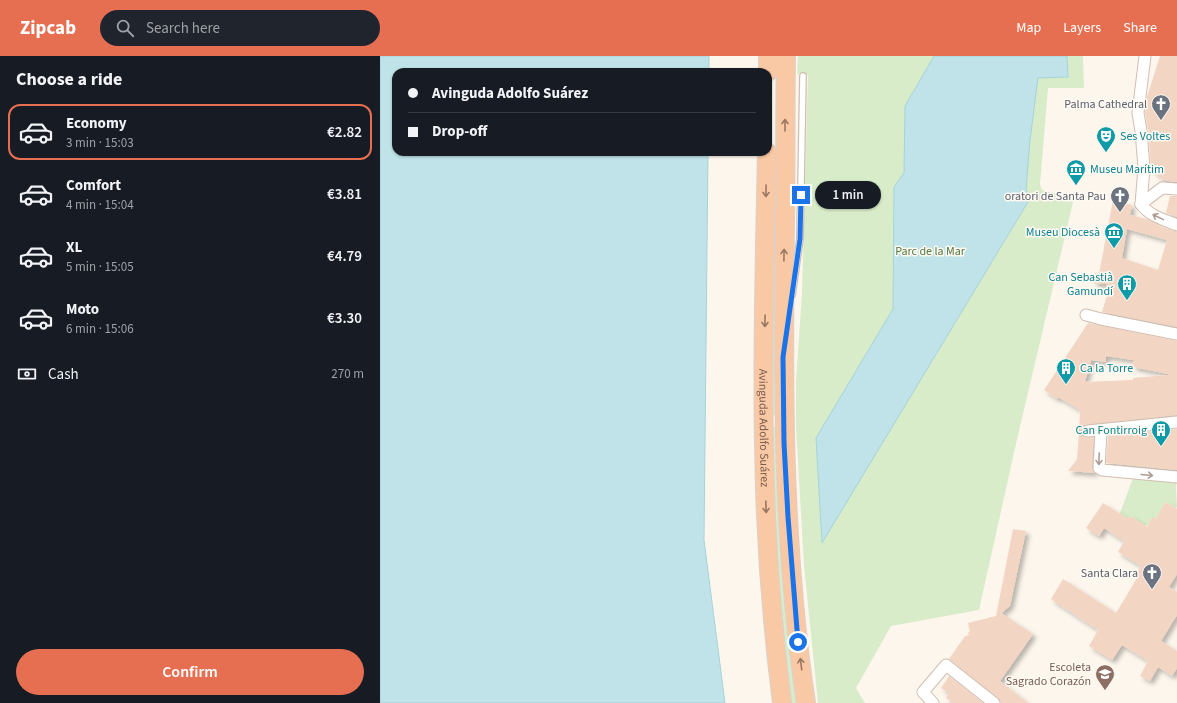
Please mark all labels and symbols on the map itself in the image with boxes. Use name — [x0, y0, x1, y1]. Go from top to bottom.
church icon: Palma Cathedral — [1150, 93, 1172, 121]
place label: Palma Cathedral — [1064, 96, 1147, 113]
one-way arrow — [781, 119, 789, 132]
theatre icon: Ses Voltes — [1095, 125, 1117, 153]
place label: Ses Voltes — [1120, 128, 1170, 145]
museum icon: Museu Marítim — [1065, 158, 1087, 186]
place label: Museu Marítim — [1090, 161, 1164, 178]
callout: 1 min — [815, 181, 881, 209]
one-way arrow — [762, 184, 770, 197]
church icon: oratori de Santa Pau — [1109, 185, 1131, 213]
route end — [792, 186, 810, 204]
place label: oratori de Santa Pau — [1005, 188, 1106, 205]
one-way arrow — [1152, 213, 1164, 220]
museum icon: Museu Diocesà — [1103, 221, 1125, 249]
place label: Museu Diocesà — [1026, 224, 1100, 241]
park label: Parc de la Mar — [895, 243, 966, 260]
one-way arrow — [781, 249, 788, 262]
place label: Can Sebastià Gamundí — [1048, 269, 1114, 300]
building icon: Can Sebastià Gamundí — [1116, 273, 1138, 301]
one-way arrow — [761, 314, 769, 327]
building icon: Ca la Torre — [1055, 357, 1077, 385]
place label: Ca la Torre — [1080, 360, 1133, 377]
street label: Avinguda Adolfo Suárez — [754, 369, 773, 487]
building icon: Can Fontirroig — [1150, 419, 1172, 447]
place label: Can Fontirroig — [1076, 422, 1147, 439]
one-way arrow — [1096, 452, 1103, 465]
one-way arrow — [1140, 471, 1153, 479]
one-way arrow — [762, 500, 770, 513]
church icon: Santa Clara — [1141, 562, 1163, 590]
place label: Santa Clara — [1081, 565, 1138, 582]
route start — [789, 633, 807, 651]
one-way arrow — [797, 658, 804, 671]
place label: Escoleta Sagrado Corazón — [1006, 659, 1091, 690]
school or university icon: Escoleta Sagrado Corazón — [1094, 663, 1116, 691]

